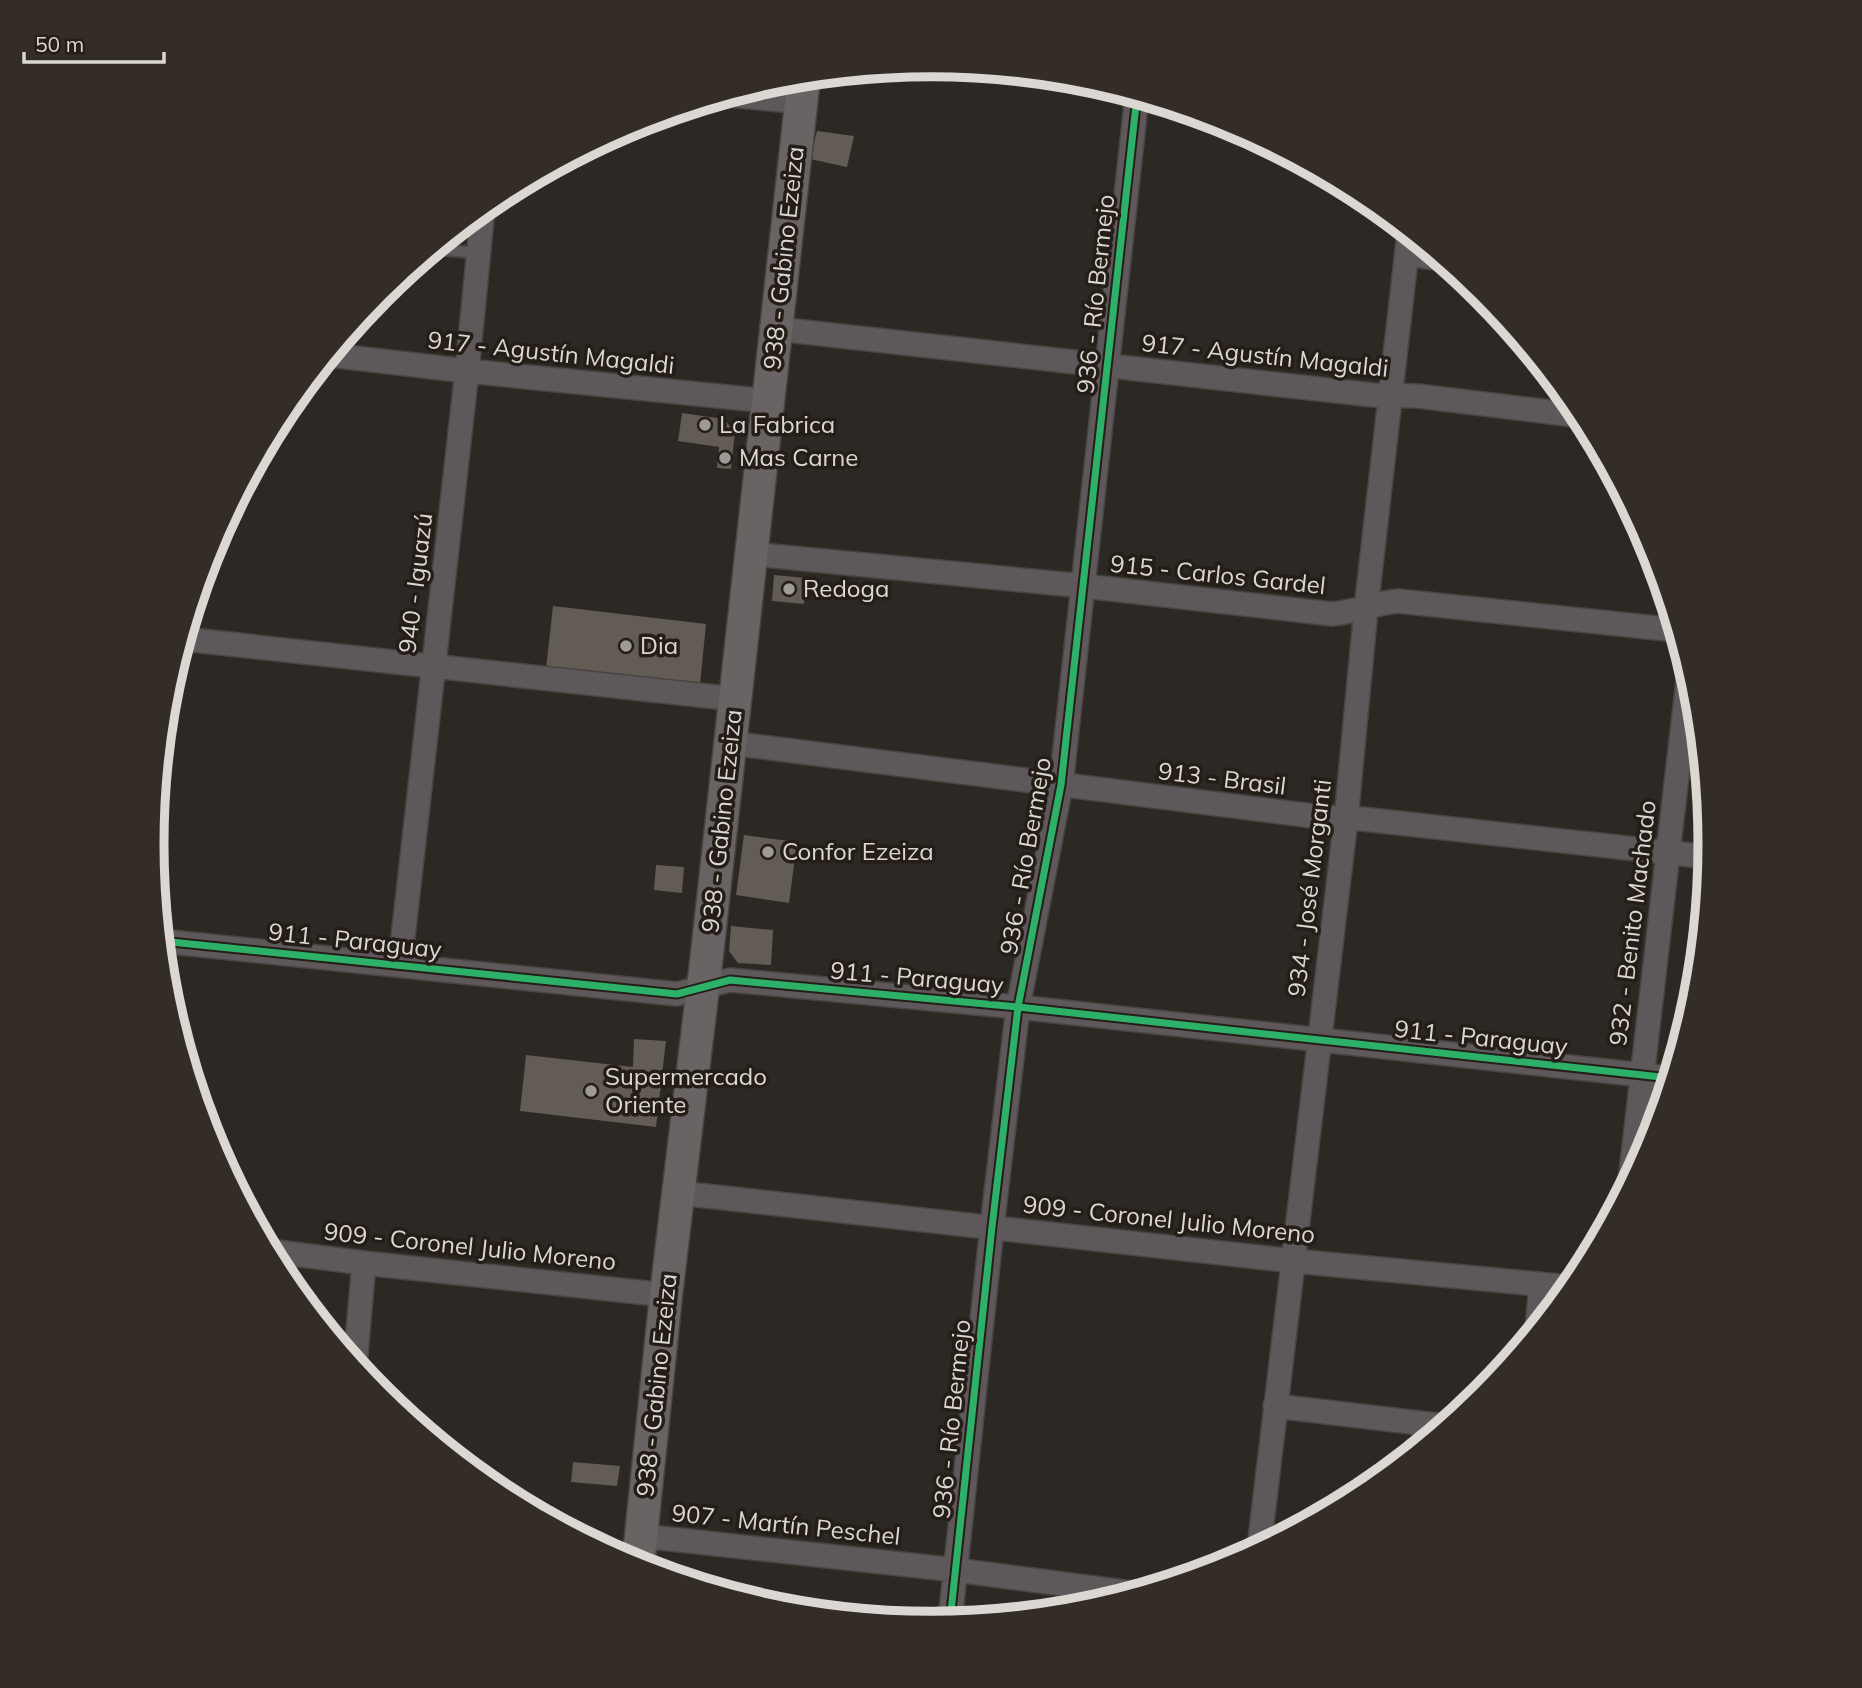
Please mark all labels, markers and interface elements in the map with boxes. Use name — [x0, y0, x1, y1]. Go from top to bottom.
scale bar — [24, 21, 164, 65]
text: 50 m — [35, 31, 84, 57]
street label: 938 - Gabino Ezeiza — [756, 145, 810, 371]
street label: 936 - Río Bermejo — [1070, 193, 1120, 395]
street label: 917 - Agustín Magaldi — [426, 324, 676, 380]
street label: 917 - Agustín Magaldi — [1140, 327, 1390, 383]
place label: La Fabrica — [719, 409, 835, 439]
marker: La Fabrica — [697, 417, 713, 433]
place label: Mas Carne — [739, 442, 858, 472]
marker: Mas Carne — [717, 450, 733, 466]
street label: 940 - Iguazú — [392, 511, 439, 655]
street label: 915 - Carlos Gardel — [1109, 548, 1327, 600]
place label: Redoga — [803, 573, 889, 603]
marker: Redoga — [781, 581, 797, 597]
place label: Dia — [640, 630, 678, 660]
marker: Dia — [618, 638, 634, 654]
street label: 938 - Gabino Ezeiza — [694, 708, 748, 934]
street label: 936 - Río Bermejo — [993, 755, 1057, 957]
street label: 913 - Brasil — [1156, 755, 1288, 801]
street label: 934 - José Morganti — [1281, 777, 1337, 998]
street label: 932 - Benito Machado — [1602, 799, 1662, 1047]
place label: Confor Ezeiza — [782, 836, 934, 866]
marker: Confor Ezeiza — [760, 844, 776, 860]
street label: 911 - Paraguay — [267, 916, 443, 964]
street label: 911 - Paraguay — [829, 954, 1005, 1000]
street label: 911 - Paraguay — [1393, 1013, 1569, 1061]
place label: Supermercado Oriente — [605, 1061, 767, 1119]
marker: Supermercado Oriente — [583, 1083, 599, 1099]
street label: 909 - Coronel Julio Moreno — [1022, 1189, 1317, 1249]
street label: 909 - Coronel Julio Moreno — [323, 1216, 618, 1276]
street label: 938 - Gabino Ezeiza — [629, 1272, 683, 1498]
street label: 936 - Río Bermejo — [926, 1318, 976, 1520]
street label: 907 - Martín Peschel — [670, 1497, 902, 1551]

